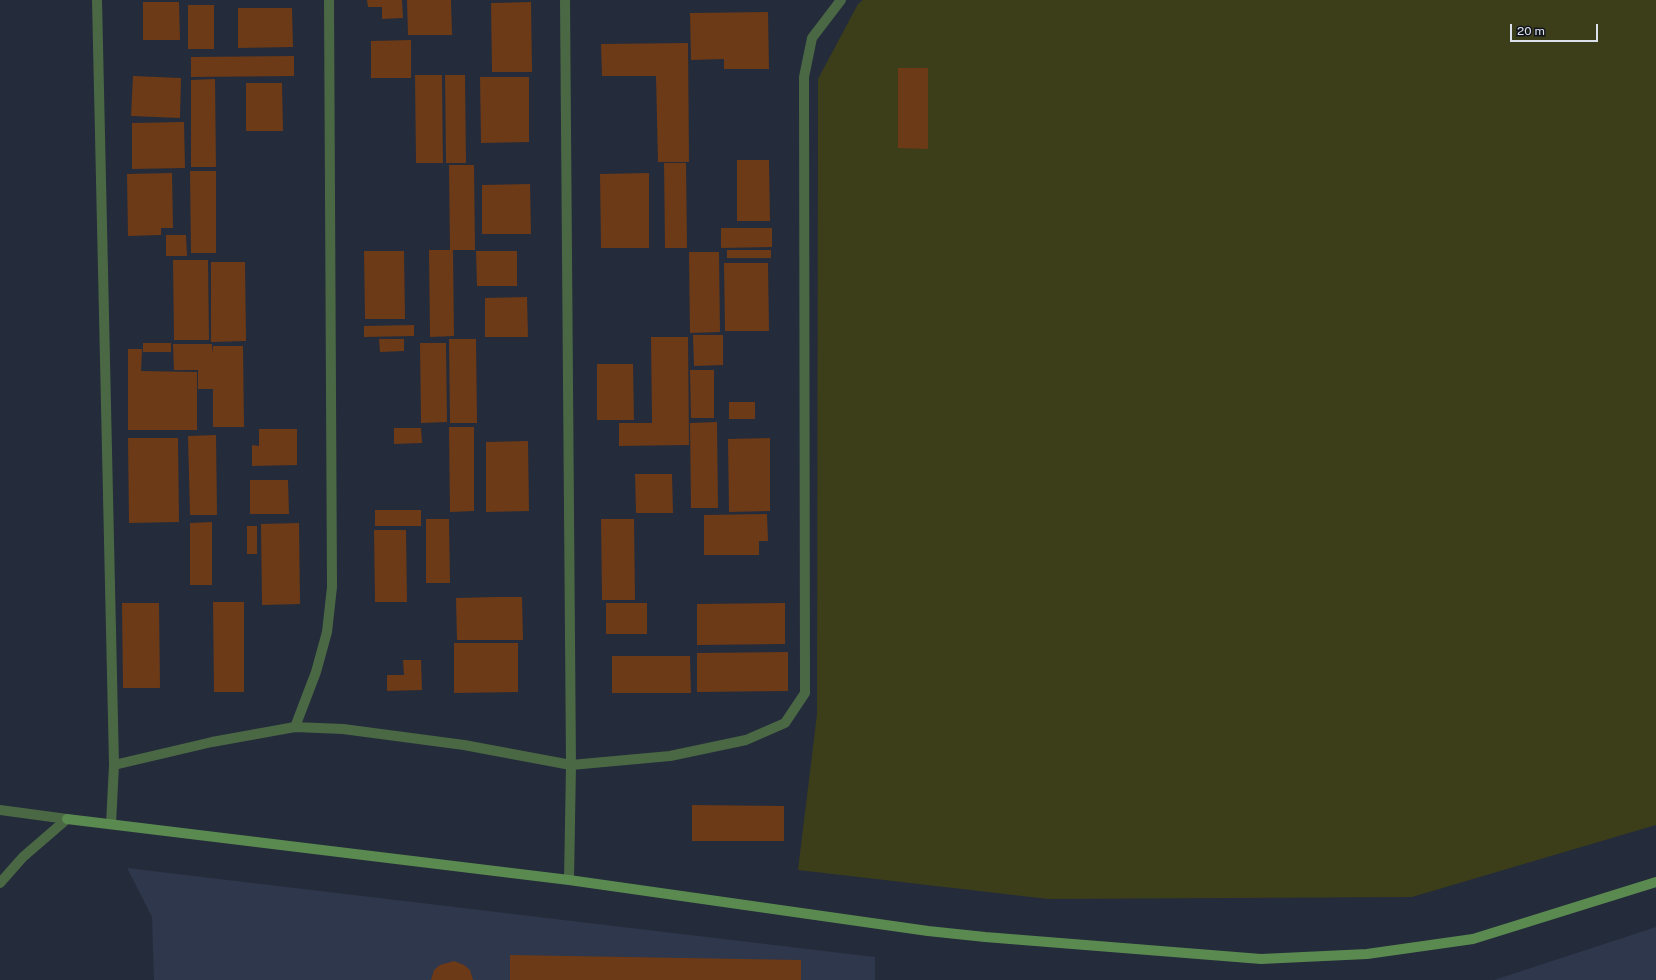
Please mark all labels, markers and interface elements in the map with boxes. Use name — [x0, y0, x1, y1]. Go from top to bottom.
scale bar — [1512, 16, 1600, 42]
text: 20 m — [1517, 24, 1545, 38]

